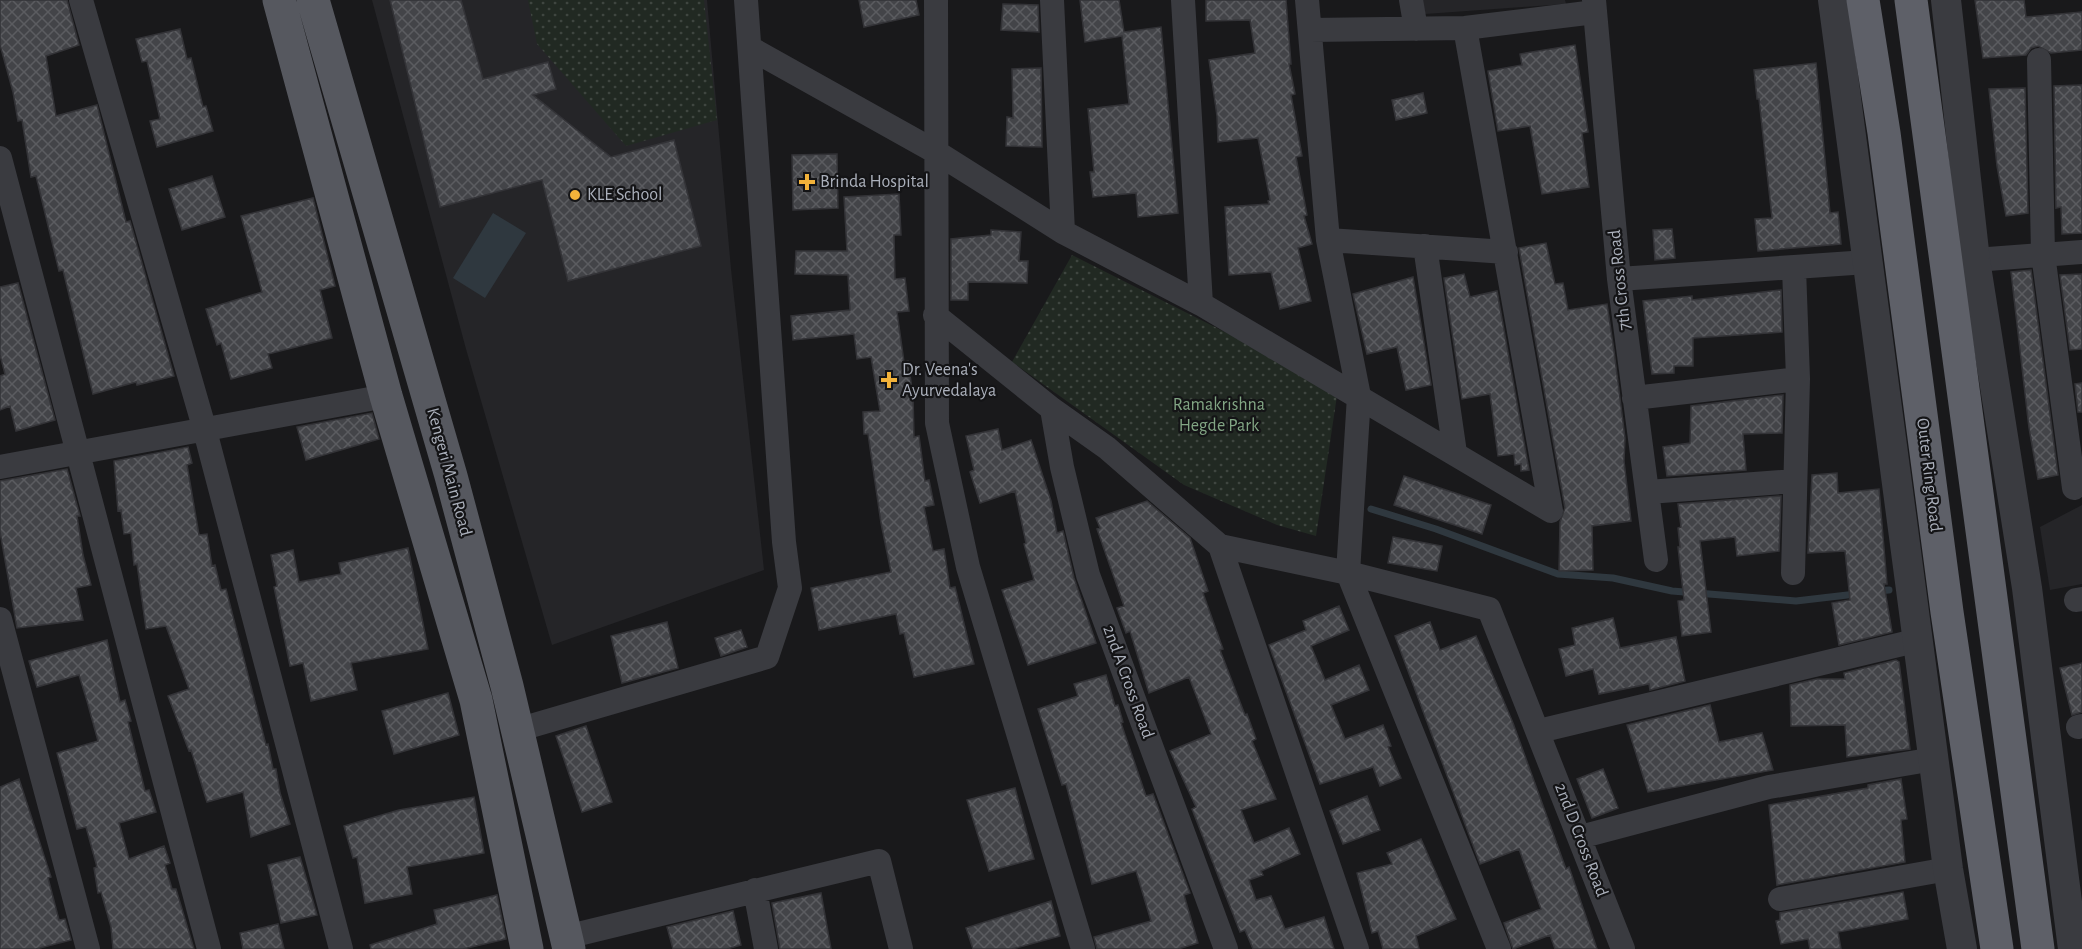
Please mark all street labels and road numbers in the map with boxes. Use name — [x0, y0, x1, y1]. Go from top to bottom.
street label: 7th Cross Road — [1606, 229, 1634, 331]
street label: Kengeri Main Road — [423, 406, 475, 538]
street label: Outer Ring Road — [1913, 417, 1945, 533]
street label: 2nd A Cross Road — [1099, 623, 1157, 741]
street label: 2nd D Cross Road — [1551, 781, 1611, 899]

